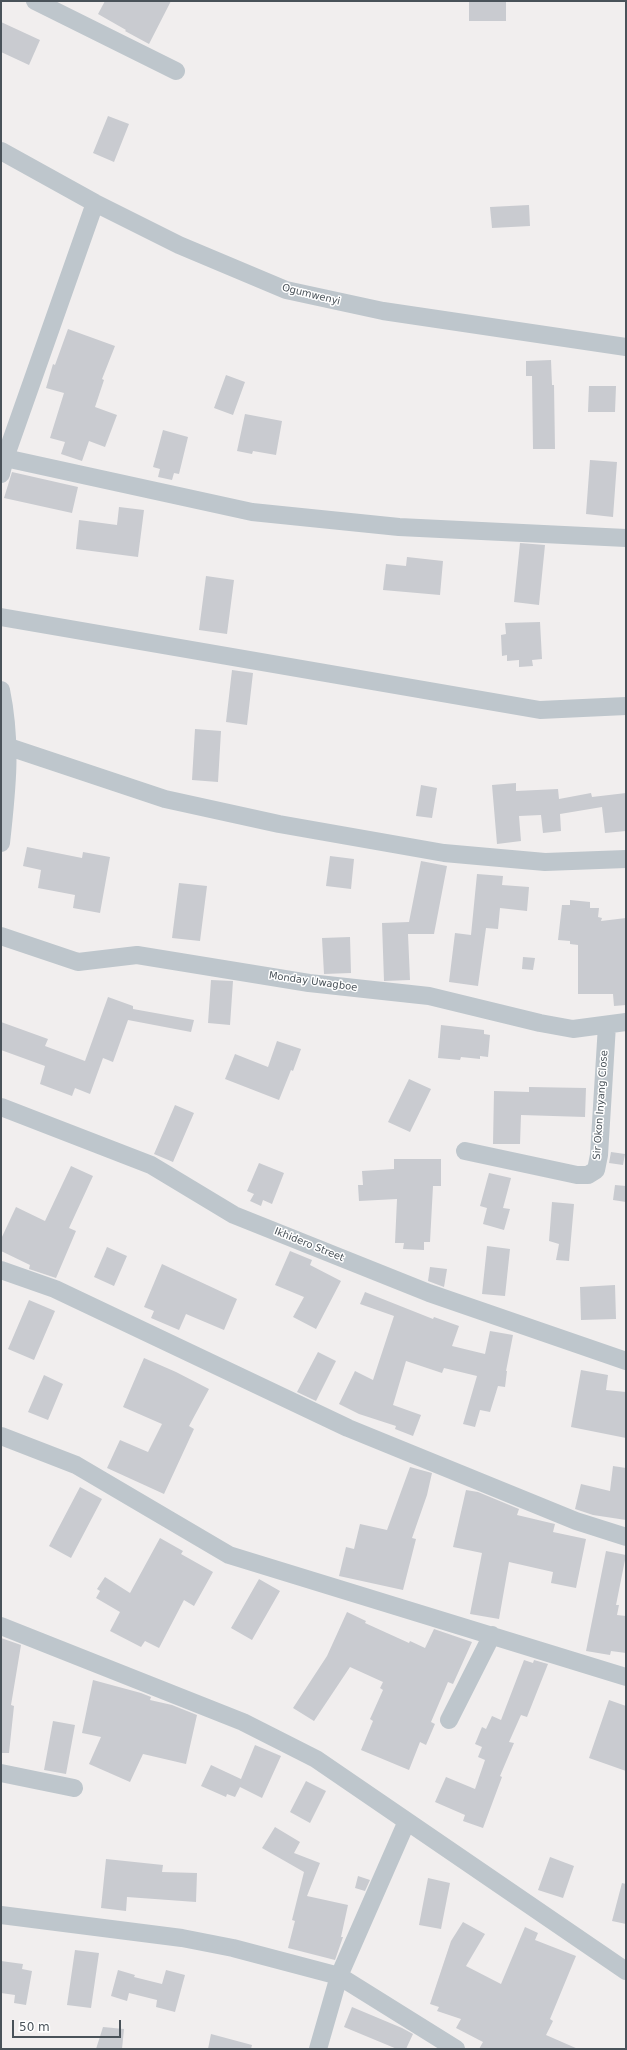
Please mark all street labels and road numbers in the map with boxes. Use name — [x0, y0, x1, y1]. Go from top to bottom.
street label: Ogumwenyi — [281, 282, 341, 308]
street label: Monday Uwagboe — [268, 970, 358, 994]
street label: Sir Okon Inyang Close — [591, 1050, 611, 1160]
street label: Ikhidero Street — [272, 1226, 346, 1264]

